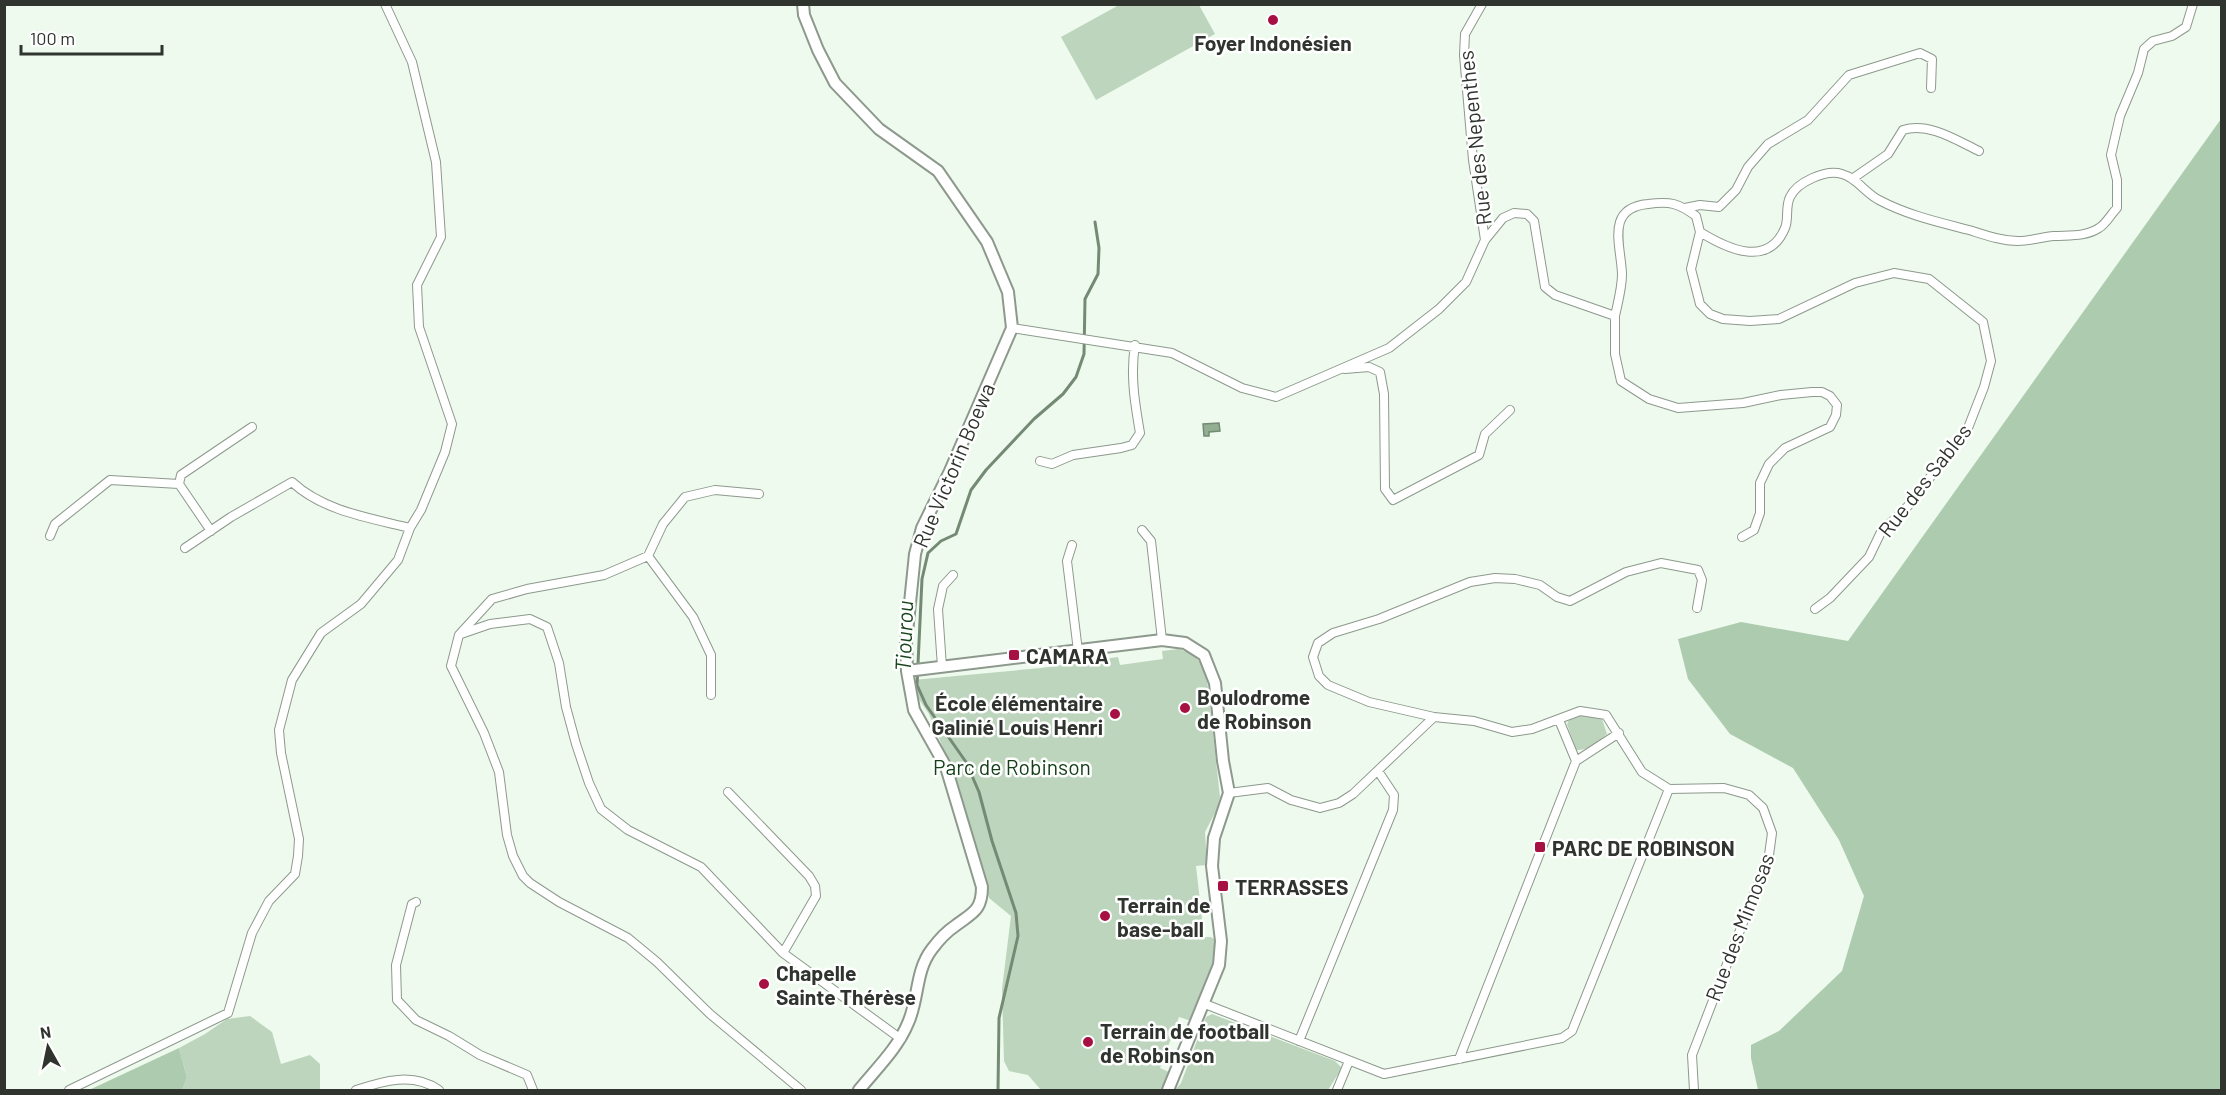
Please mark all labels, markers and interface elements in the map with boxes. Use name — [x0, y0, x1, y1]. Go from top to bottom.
marker: Foyer Indonésien — [1266, 13, 1280, 27]
scale bar — [21, 18, 162, 56]
text: 100 m — [30, 27, 75, 49]
place label: Foyer Indonésien — [1194, 30, 1352, 55]
street label: Rue des Nepenthes — [1452, 49, 1496, 227]
street label: Rue Victorin Boewa — [907, 379, 999, 551]
street label: Rue des Sables — [1872, 418, 1976, 542]
water label: Tiourou — [889, 600, 917, 672]
place label: CAMARA — [1026, 643, 1109, 668]
marker: CAMARA — [1007, 648, 1021, 662]
place label: Boulodrome de Robinson — [1197, 684, 1311, 733]
place label: École élémentaire Galinié Louis Henri — [931, 690, 1103, 739]
marker: Boulodrome de Robinson — [1178, 701, 1192, 715]
marker: École élémentaire Galinié Louis Henri — [1108, 707, 1122, 721]
park label: Parc de Robinson — [933, 754, 1091, 779]
place label: PARC DE ROBINSON — [1552, 835, 1735, 860]
marker: PARC DE ROBINSON — [1533, 840, 1547, 854]
street label: Rue des Mimosas — [1699, 850, 1779, 1004]
place label: TERRASSES — [1235, 874, 1349, 899]
marker: TERRASSES — [1216, 879, 1230, 893]
place label: Terrain de base-ball — [1117, 892, 1210, 941]
marker: Terrain de base-ball — [1098, 909, 1112, 923]
place label: Chapelle Sainte Thérèse — [776, 960, 916, 1009]
marker: Chapelle Sainte Thérèse — [757, 977, 771, 991]
north arrow — [18, 1017, 78, 1077]
place label: Terrain de football de Robinson — [1100, 1018, 1269, 1067]
text: N — [39, 1021, 52, 1042]
marker: Terrain de football de Robinson — [1081, 1035, 1095, 1049]

